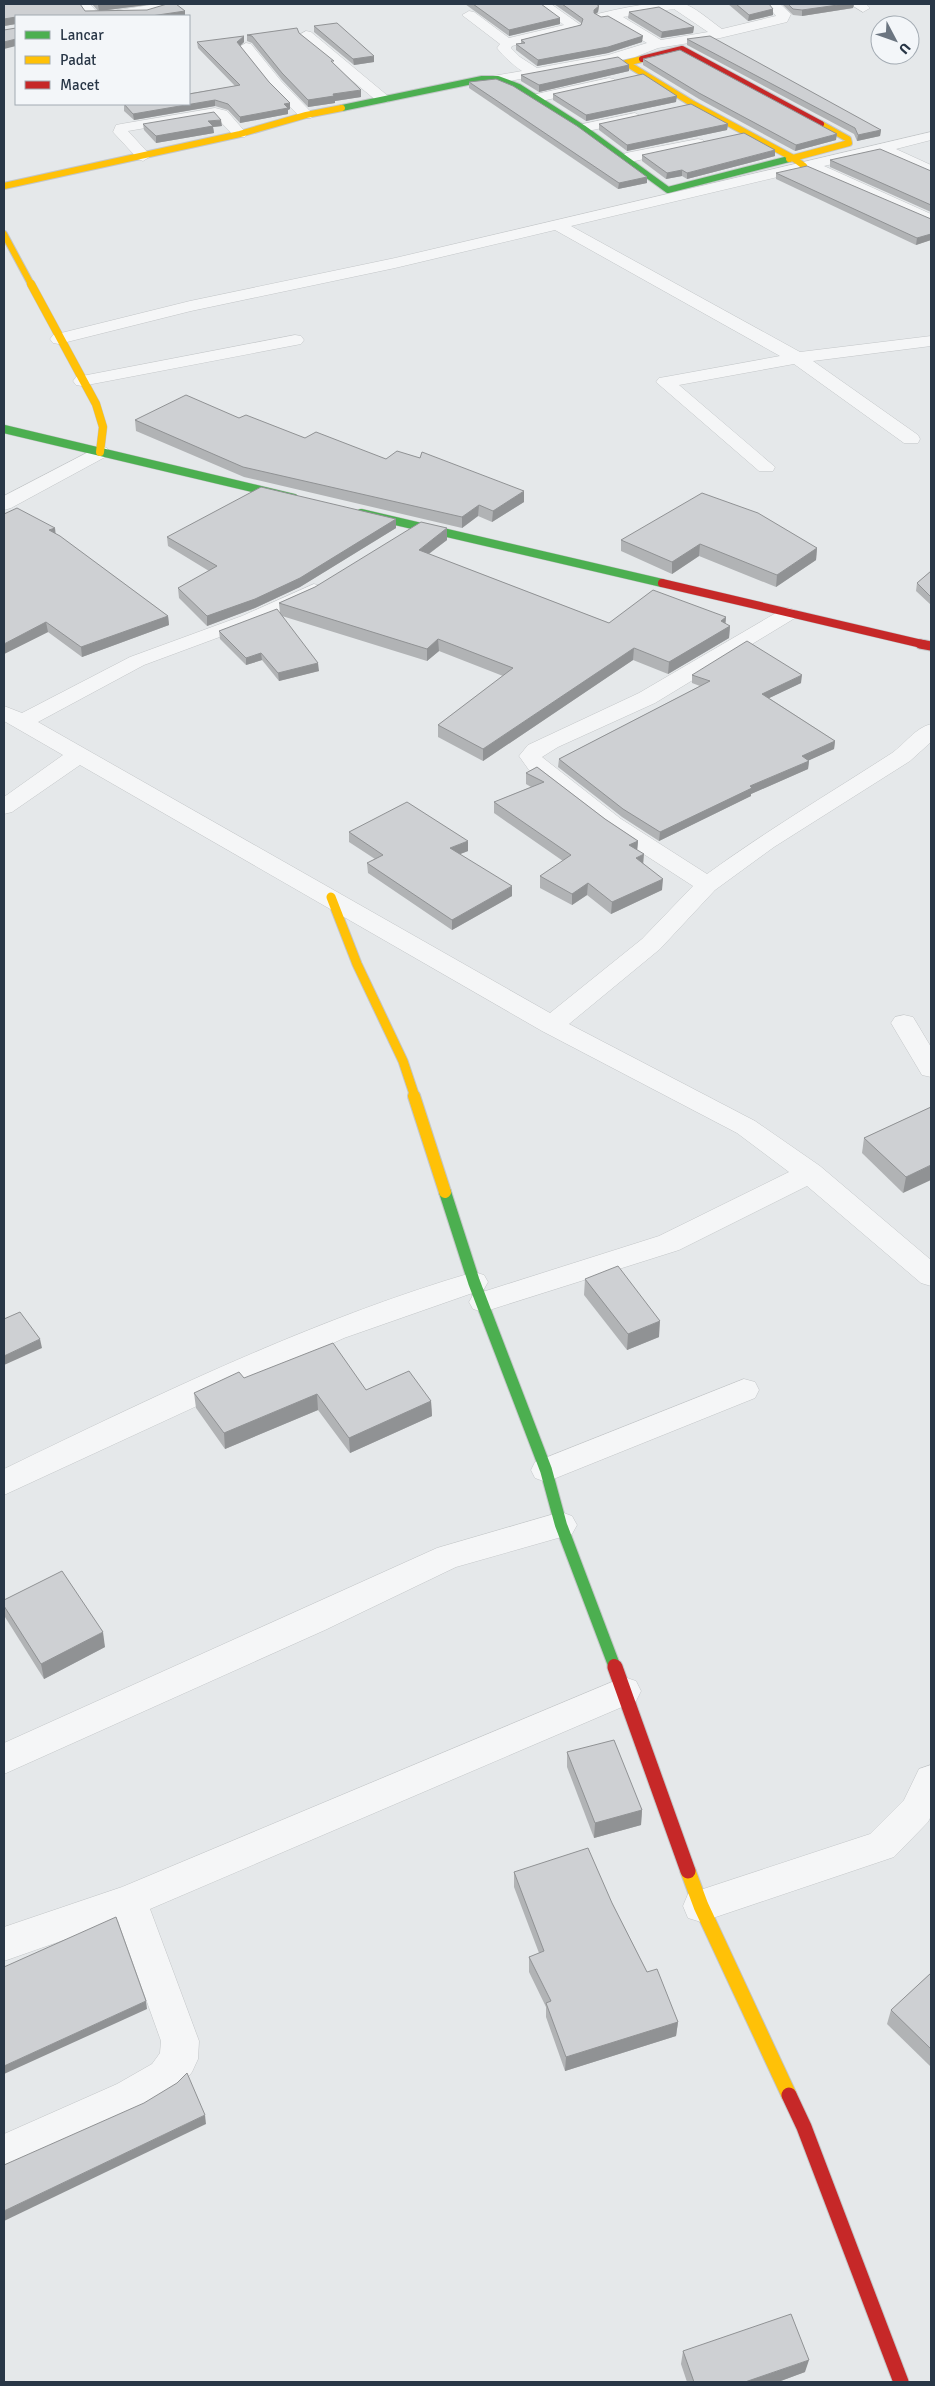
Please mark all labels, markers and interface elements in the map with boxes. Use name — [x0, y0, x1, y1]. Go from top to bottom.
legend — [15, 15, 190, 105]
north arrow — [870, 15, 920, 65]
text: Lancar — [60, 26, 104, 44]
text: U — [895, 39, 914, 57]
text: Padat — [60, 51, 96, 69]
text: Macet — [60, 76, 99, 94]

